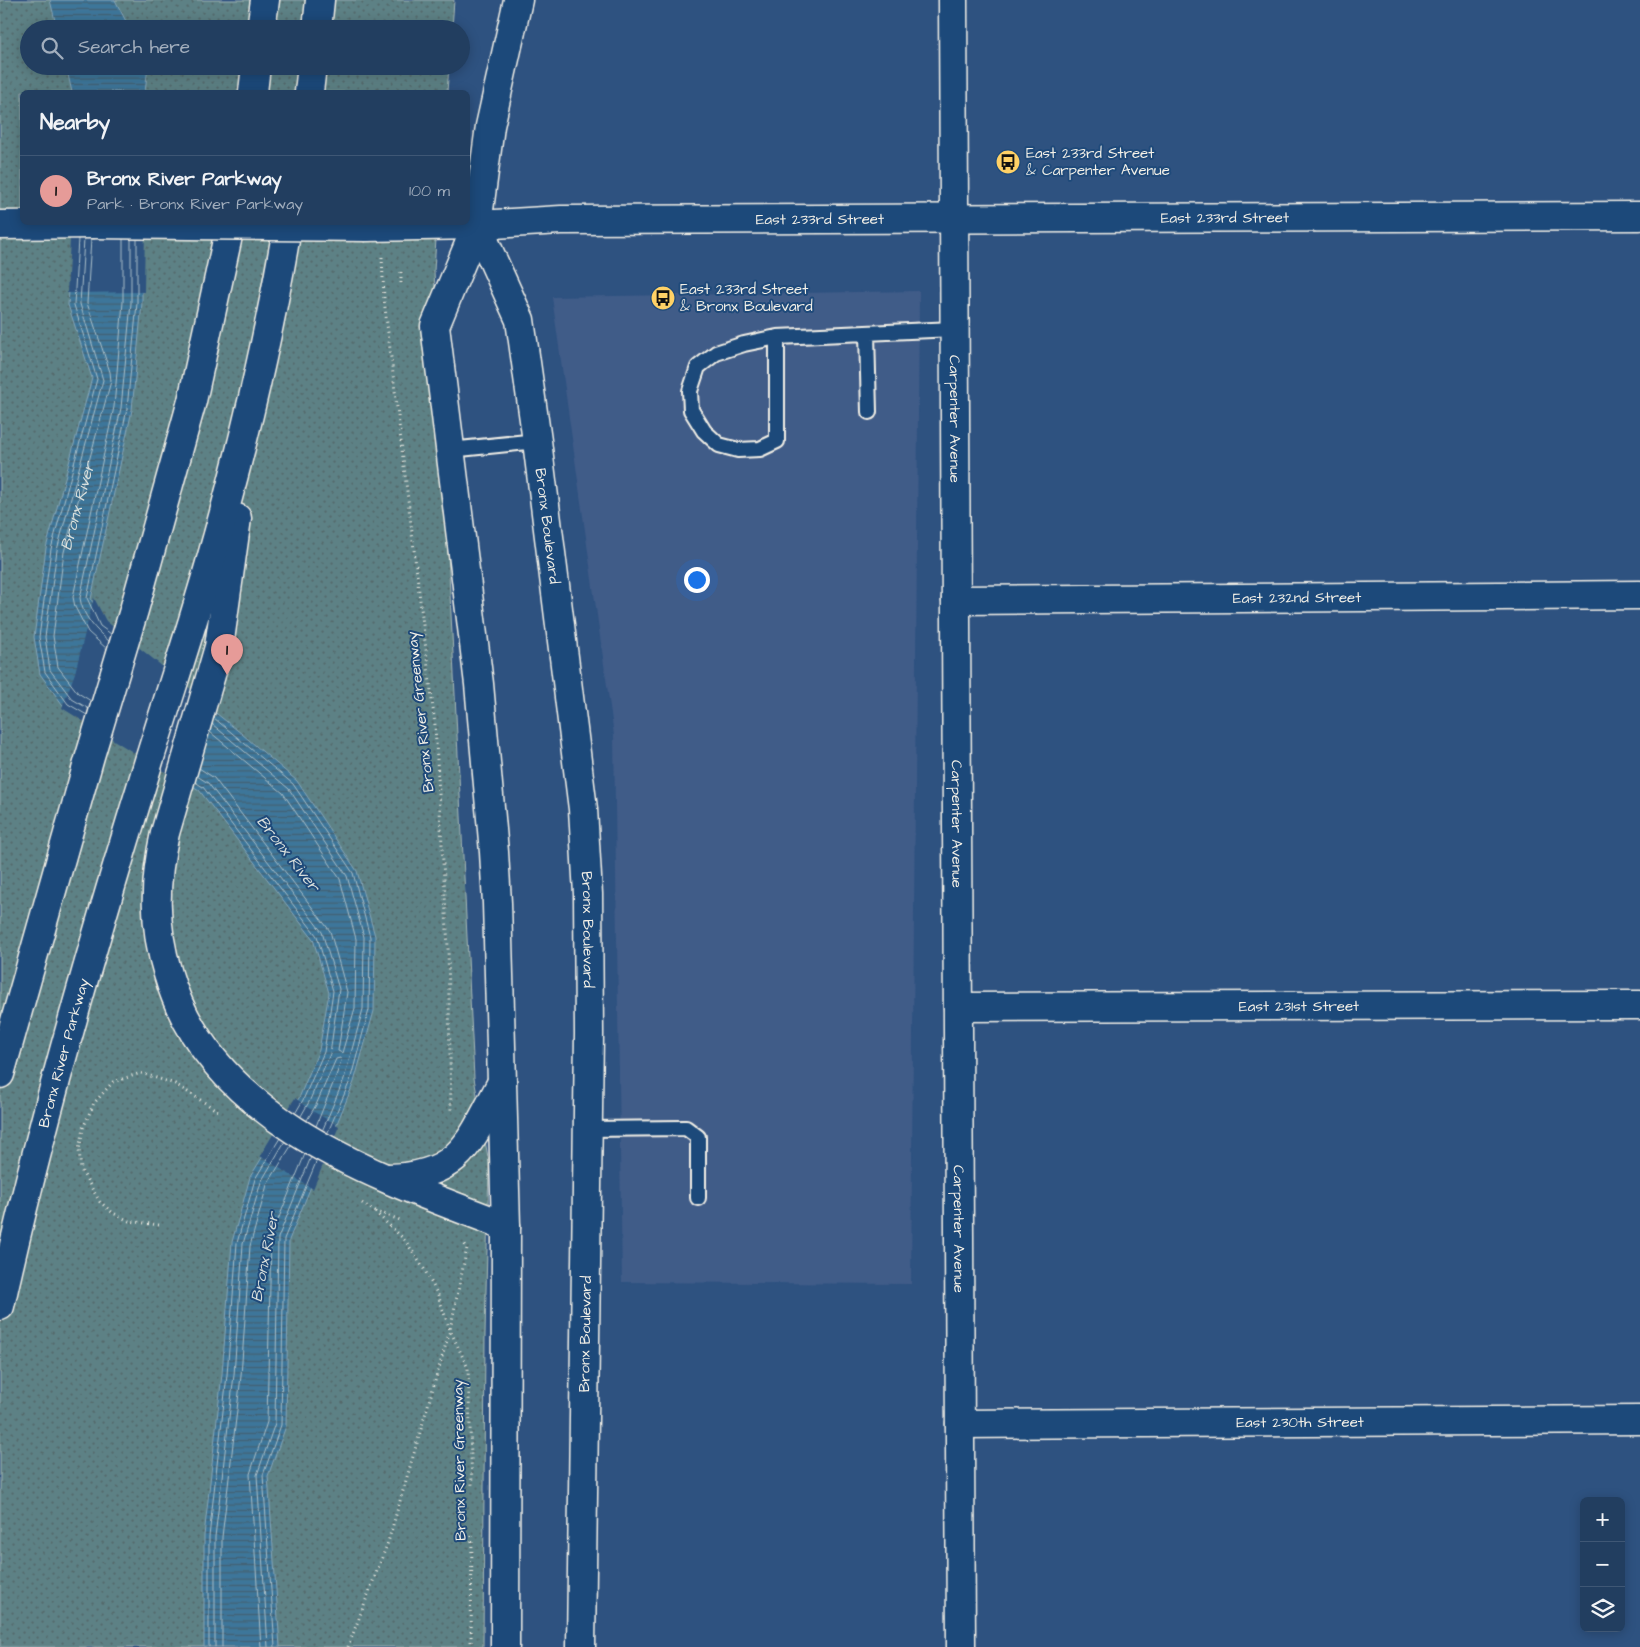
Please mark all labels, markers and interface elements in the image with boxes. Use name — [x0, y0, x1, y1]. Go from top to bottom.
search box — [20, 20, 470, 75]
icon: search — [38, 34, 66, 62]
text: Search here — [78, 34, 190, 61]
text: Nearby — [40, 108, 110, 137]
place label: East 233rd Street & Carpenter Avenue — [1026, 143, 1170, 181]
bus stop icon: East 233rd Street & Carpenter Avenue — [995, 149, 1021, 175]
text: Bronx River Parkway — [87, 166, 282, 193]
text: 1 — [55, 180, 57, 202]
text: 100 m — [409, 180, 450, 202]
text: Park · Bronx River Parkway — [87, 193, 303, 215]
street label: East 233rd Street — [1161, 207, 1289, 229]
street label: East 233rd Street — [756, 209, 884, 230]
place label: East 233rd Street & Bronx Boulevard — [680, 279, 813, 317]
bus stop icon: East 233rd Street & Bronx Boulevard — [650, 285, 676, 311]
street label: Carpenter Avenue — [944, 355, 965, 483]
water label: Bronx River — [55, 457, 101, 553]
street label: Bronx Boulevard — [529, 467, 565, 585]
your location — [684, 567, 710, 593]
street label: East 232nd Street — [1233, 587, 1361, 609]
street label: Bronx River Greenway — [402, 630, 440, 793]
pin: 1 — [211, 634, 243, 675]
street label: Carpenter Avenue — [946, 760, 967, 888]
water label: Bronx River — [252, 811, 326, 898]
street label: Bronx Boulevard — [576, 871, 599, 988]
street label: Bronx River Parkway — [34, 976, 96, 1130]
street label: East 231st Street — [1239, 996, 1359, 1017]
street label: Carpenter Avenue — [948, 1165, 969, 1293]
water label: Bronx River — [246, 1208, 285, 1304]
street label: Bronx Boulevard — [574, 1275, 597, 1392]
street label: Bronx River Greenway — [448, 1379, 472, 1541]
street label: East 230th Street — [1236, 1412, 1364, 1433]
map controls — [1580, 1497, 1625, 1632]
button: + — [1580, 1497, 1625, 1542]
button: − — [1580, 1542, 1625, 1587]
button: layers — [1580, 1587, 1625, 1632]

